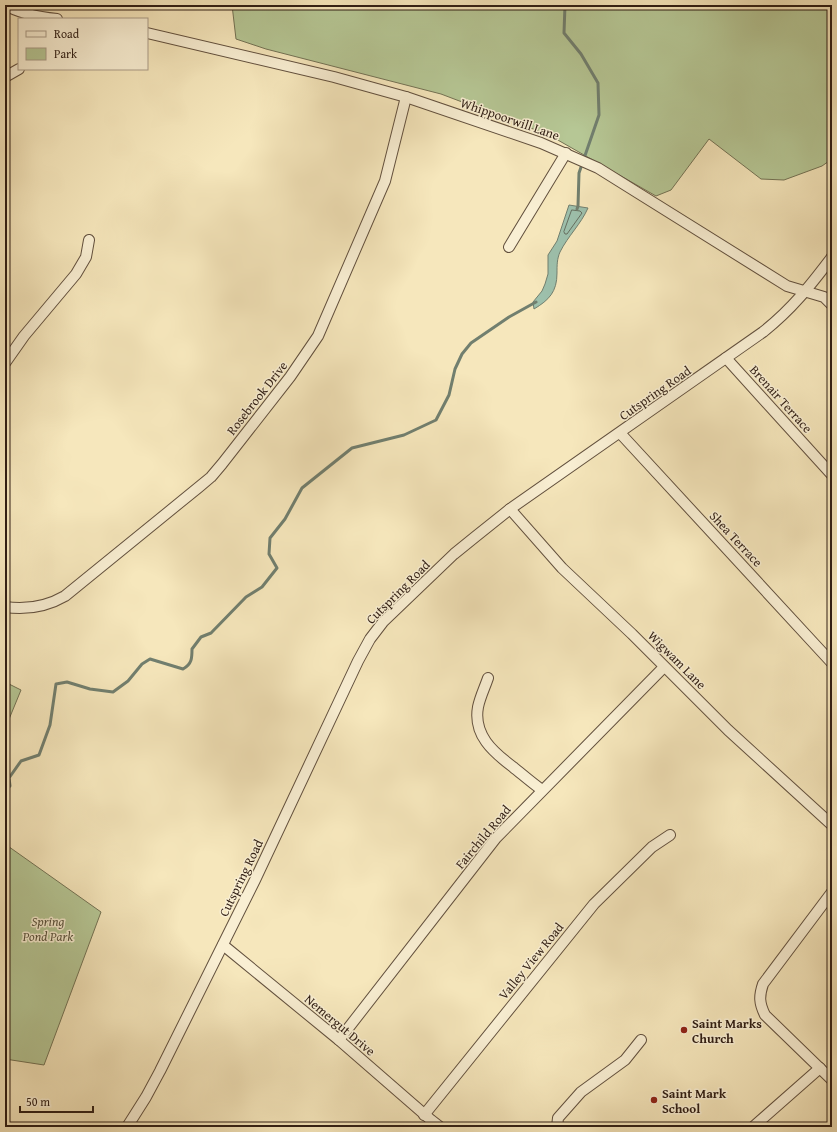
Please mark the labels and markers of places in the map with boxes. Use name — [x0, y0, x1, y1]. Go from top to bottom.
place label: Saint Marks Church — [692, 1014, 762, 1048]
marker: Saint Marks Church — [679, 1025, 689, 1035]
place label: Saint Mark School — [662, 1084, 727, 1118]
marker: Saint Mark School — [649, 1095, 659, 1105]

